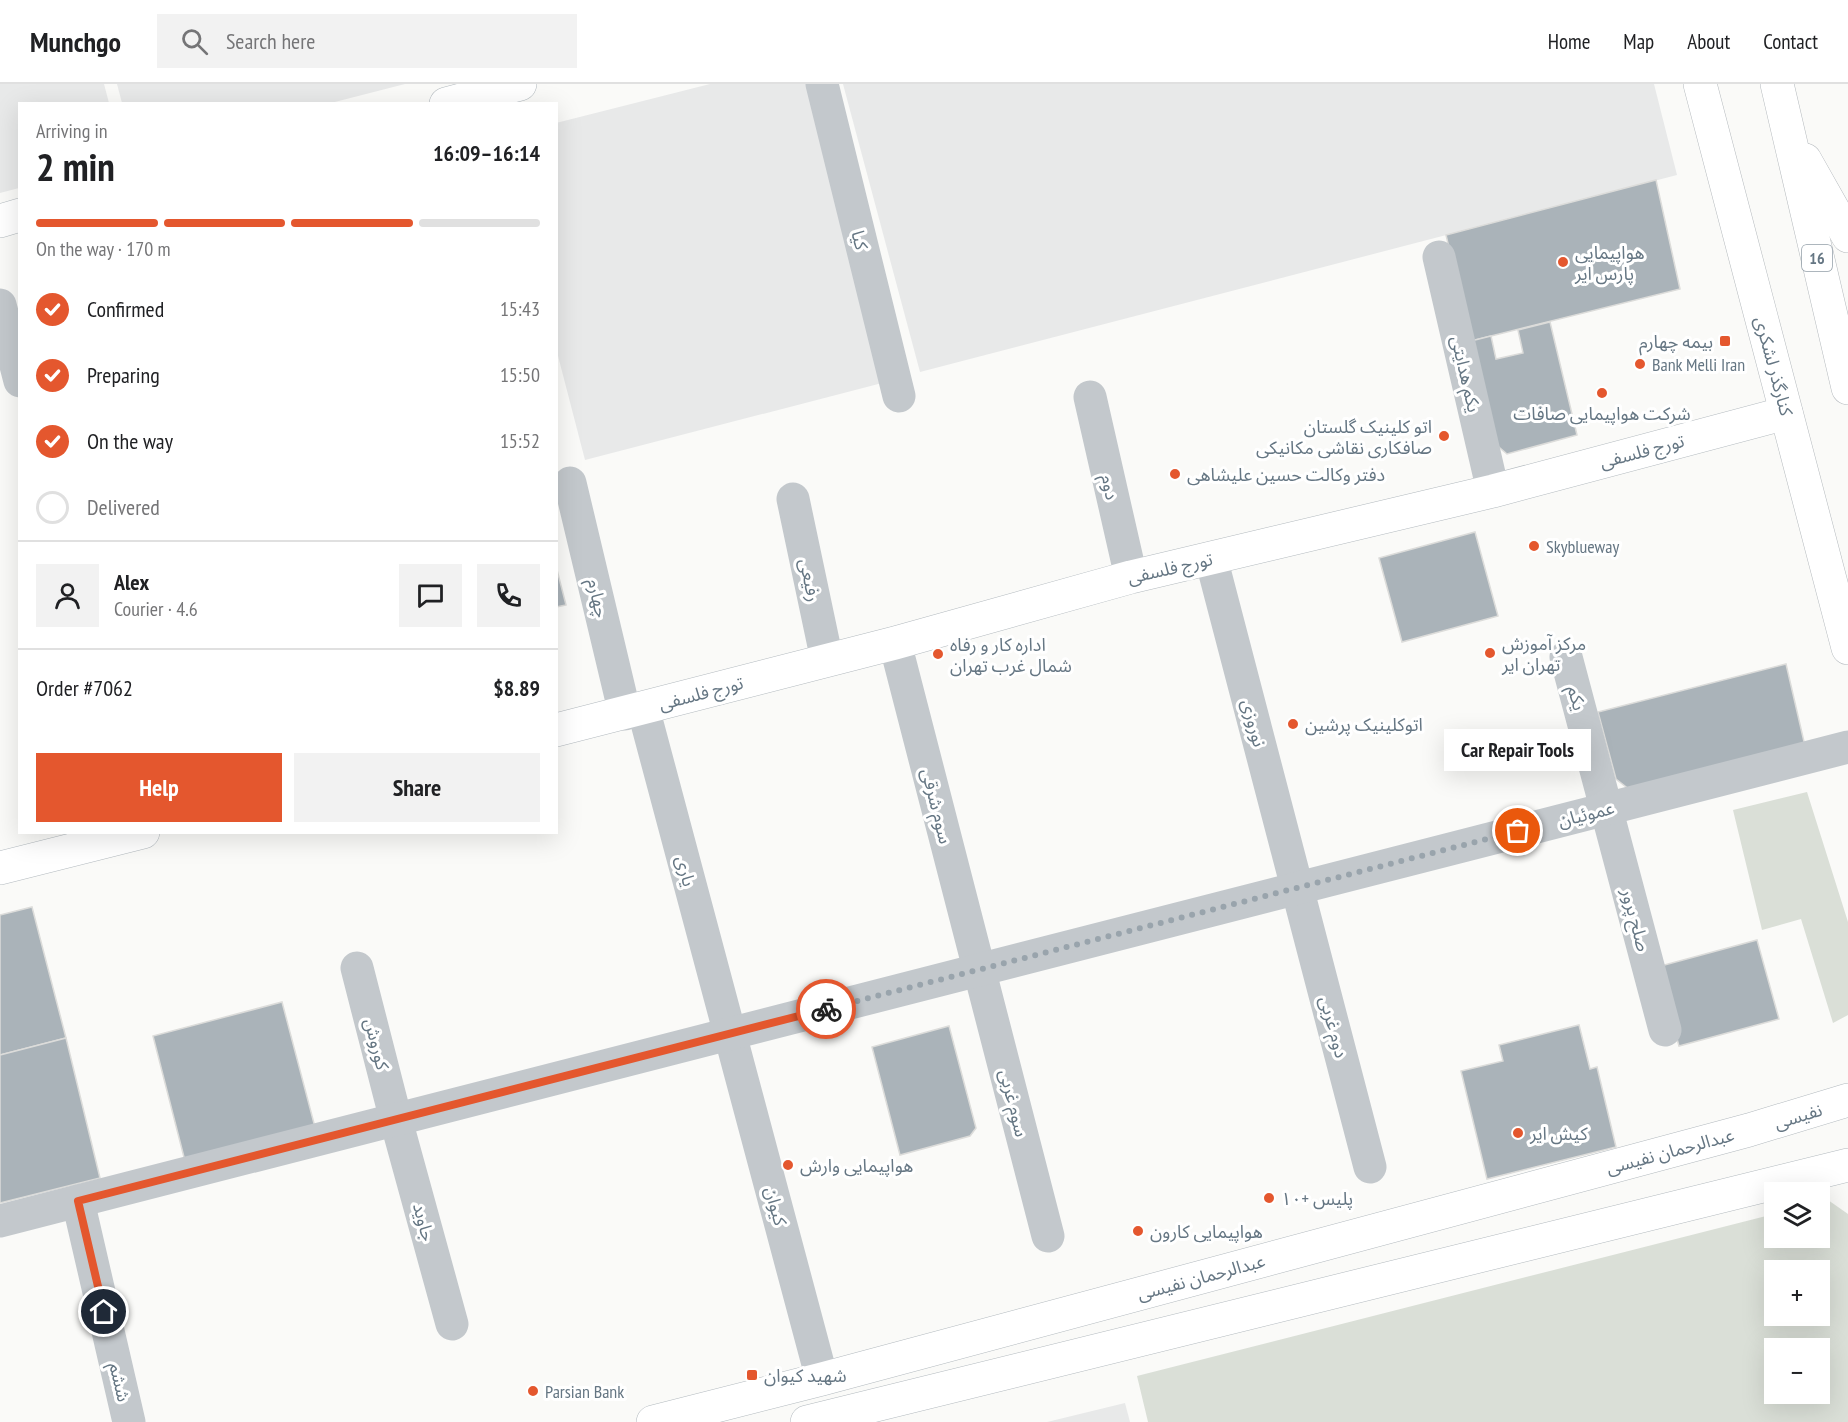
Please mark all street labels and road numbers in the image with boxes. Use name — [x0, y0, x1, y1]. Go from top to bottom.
street label: کیا — [846, 228, 874, 253]
road number: 16 — [1802, 245, 1832, 271]
street label: کنارگذر لشکری — [1750, 314, 1798, 419]
street label: یکم هدایتی — [1444, 333, 1486, 415]
street label: تورج فلسفی — [1597, 429, 1687, 475]
street label: دوم — [1093, 472, 1124, 503]
street label: تورج فلسفی — [1125, 547, 1215, 591]
street label: رفیعی — [794, 556, 826, 604]
street label: چهارم — [579, 576, 614, 621]
street label: تورج فلسفی — [656, 671, 746, 717]
street label: یکم — [1561, 683, 1591, 713]
street label: نوروزی — [1237, 697, 1271, 749]
street label: سوم شرقی — [914, 766, 957, 847]
street label: عموئیان — [1556, 796, 1616, 832]
street label: یاری — [671, 853, 701, 889]
street label: صلح پرور — [1614, 885, 1655, 955]
street label: دوم غربی — [1312, 994, 1353, 1061]
street label: کوروش — [360, 1016, 395, 1073]
street label: سوم غربی — [992, 1067, 1033, 1140]
street label: نفیسی — [1771, 1098, 1825, 1134]
street label: عبدالرحمان نفیسی — [1603, 1123, 1737, 1179]
street label: کیوان — [760, 1184, 792, 1228]
street label: جاوید — [408, 1200, 440, 1244]
street label: عبدالرحمان نفیسی — [1134, 1249, 1268, 1305]
street label: ششم — [102, 1360, 136, 1404]

